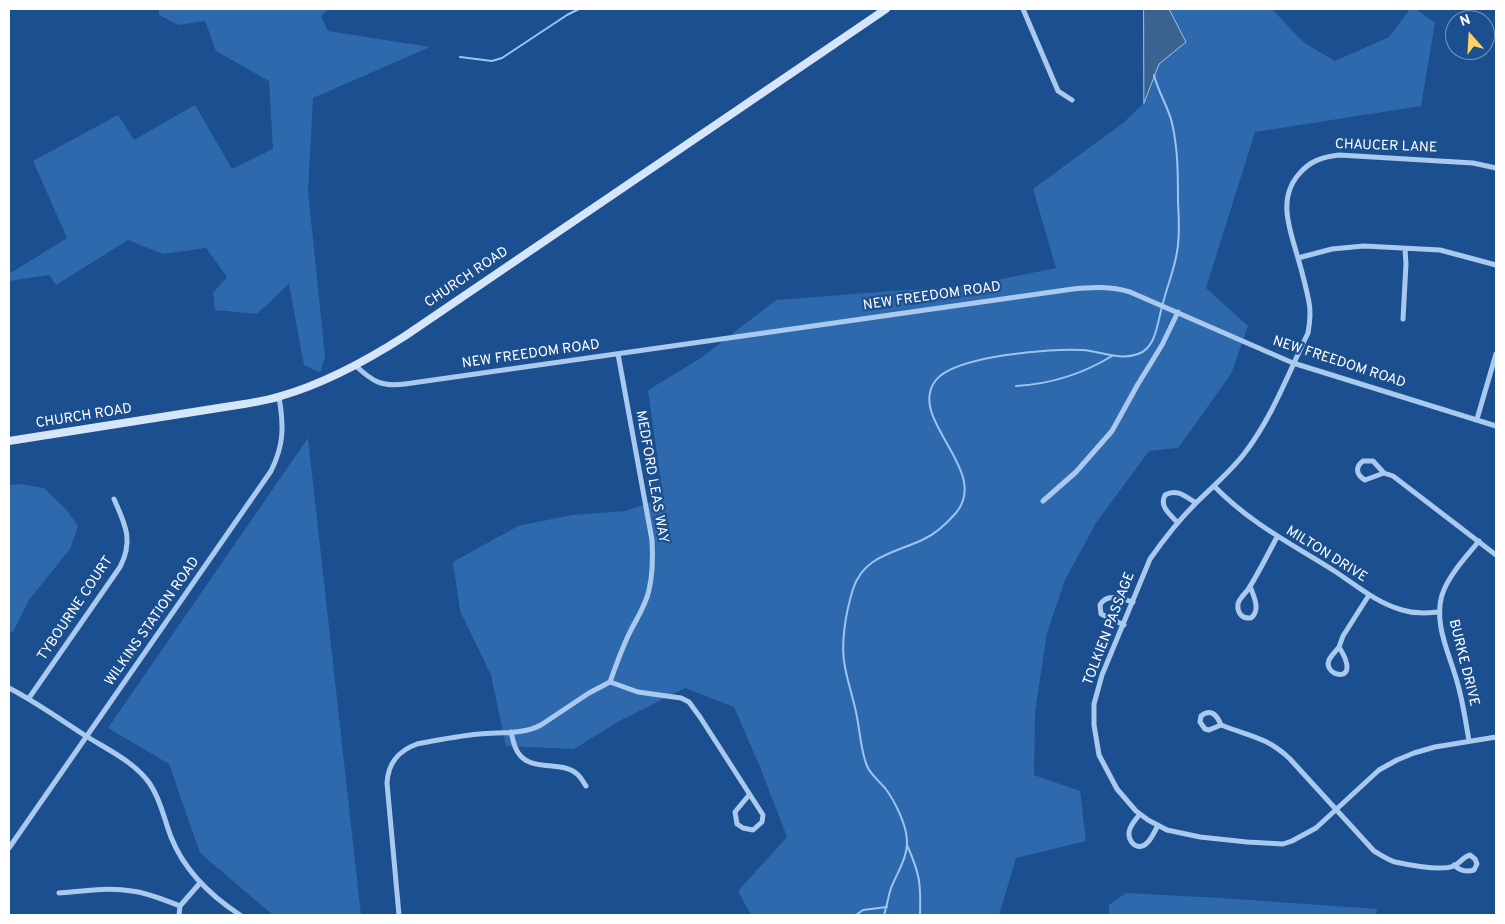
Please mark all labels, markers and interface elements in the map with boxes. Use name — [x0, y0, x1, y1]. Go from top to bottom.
north arrow — [1445, 10, 1495, 60]
text: N — [1458, 12, 1473, 31]
street label: CHAUCER LANE — [1335, 137, 1437, 157]
street label: CHURCH ROAD — [422, 244, 512, 312]
street label: NEW FREEDOM ROAD — [862, 279, 1002, 315]
street label: NEW FREEDOM ROAD — [1270, 334, 1408, 392]
street label: NEW FREEDOM ROAD — [461, 337, 601, 373]
street label: CHURCH ROAD — [35, 401, 133, 433]
street label: MEDFORD LEAS WAY — [631, 409, 671, 545]
street label: MILTON DRIVE — [1282, 523, 1370, 587]
street label: TYBOURNE COURT — [35, 554, 117, 664]
street label: WILKINS STATION ROAD — [102, 554, 204, 690]
street label: TOLKIEN PASSAGE — [1081, 570, 1139, 688]
street label: BURKE DRIVE — [1444, 618, 1482, 708]

